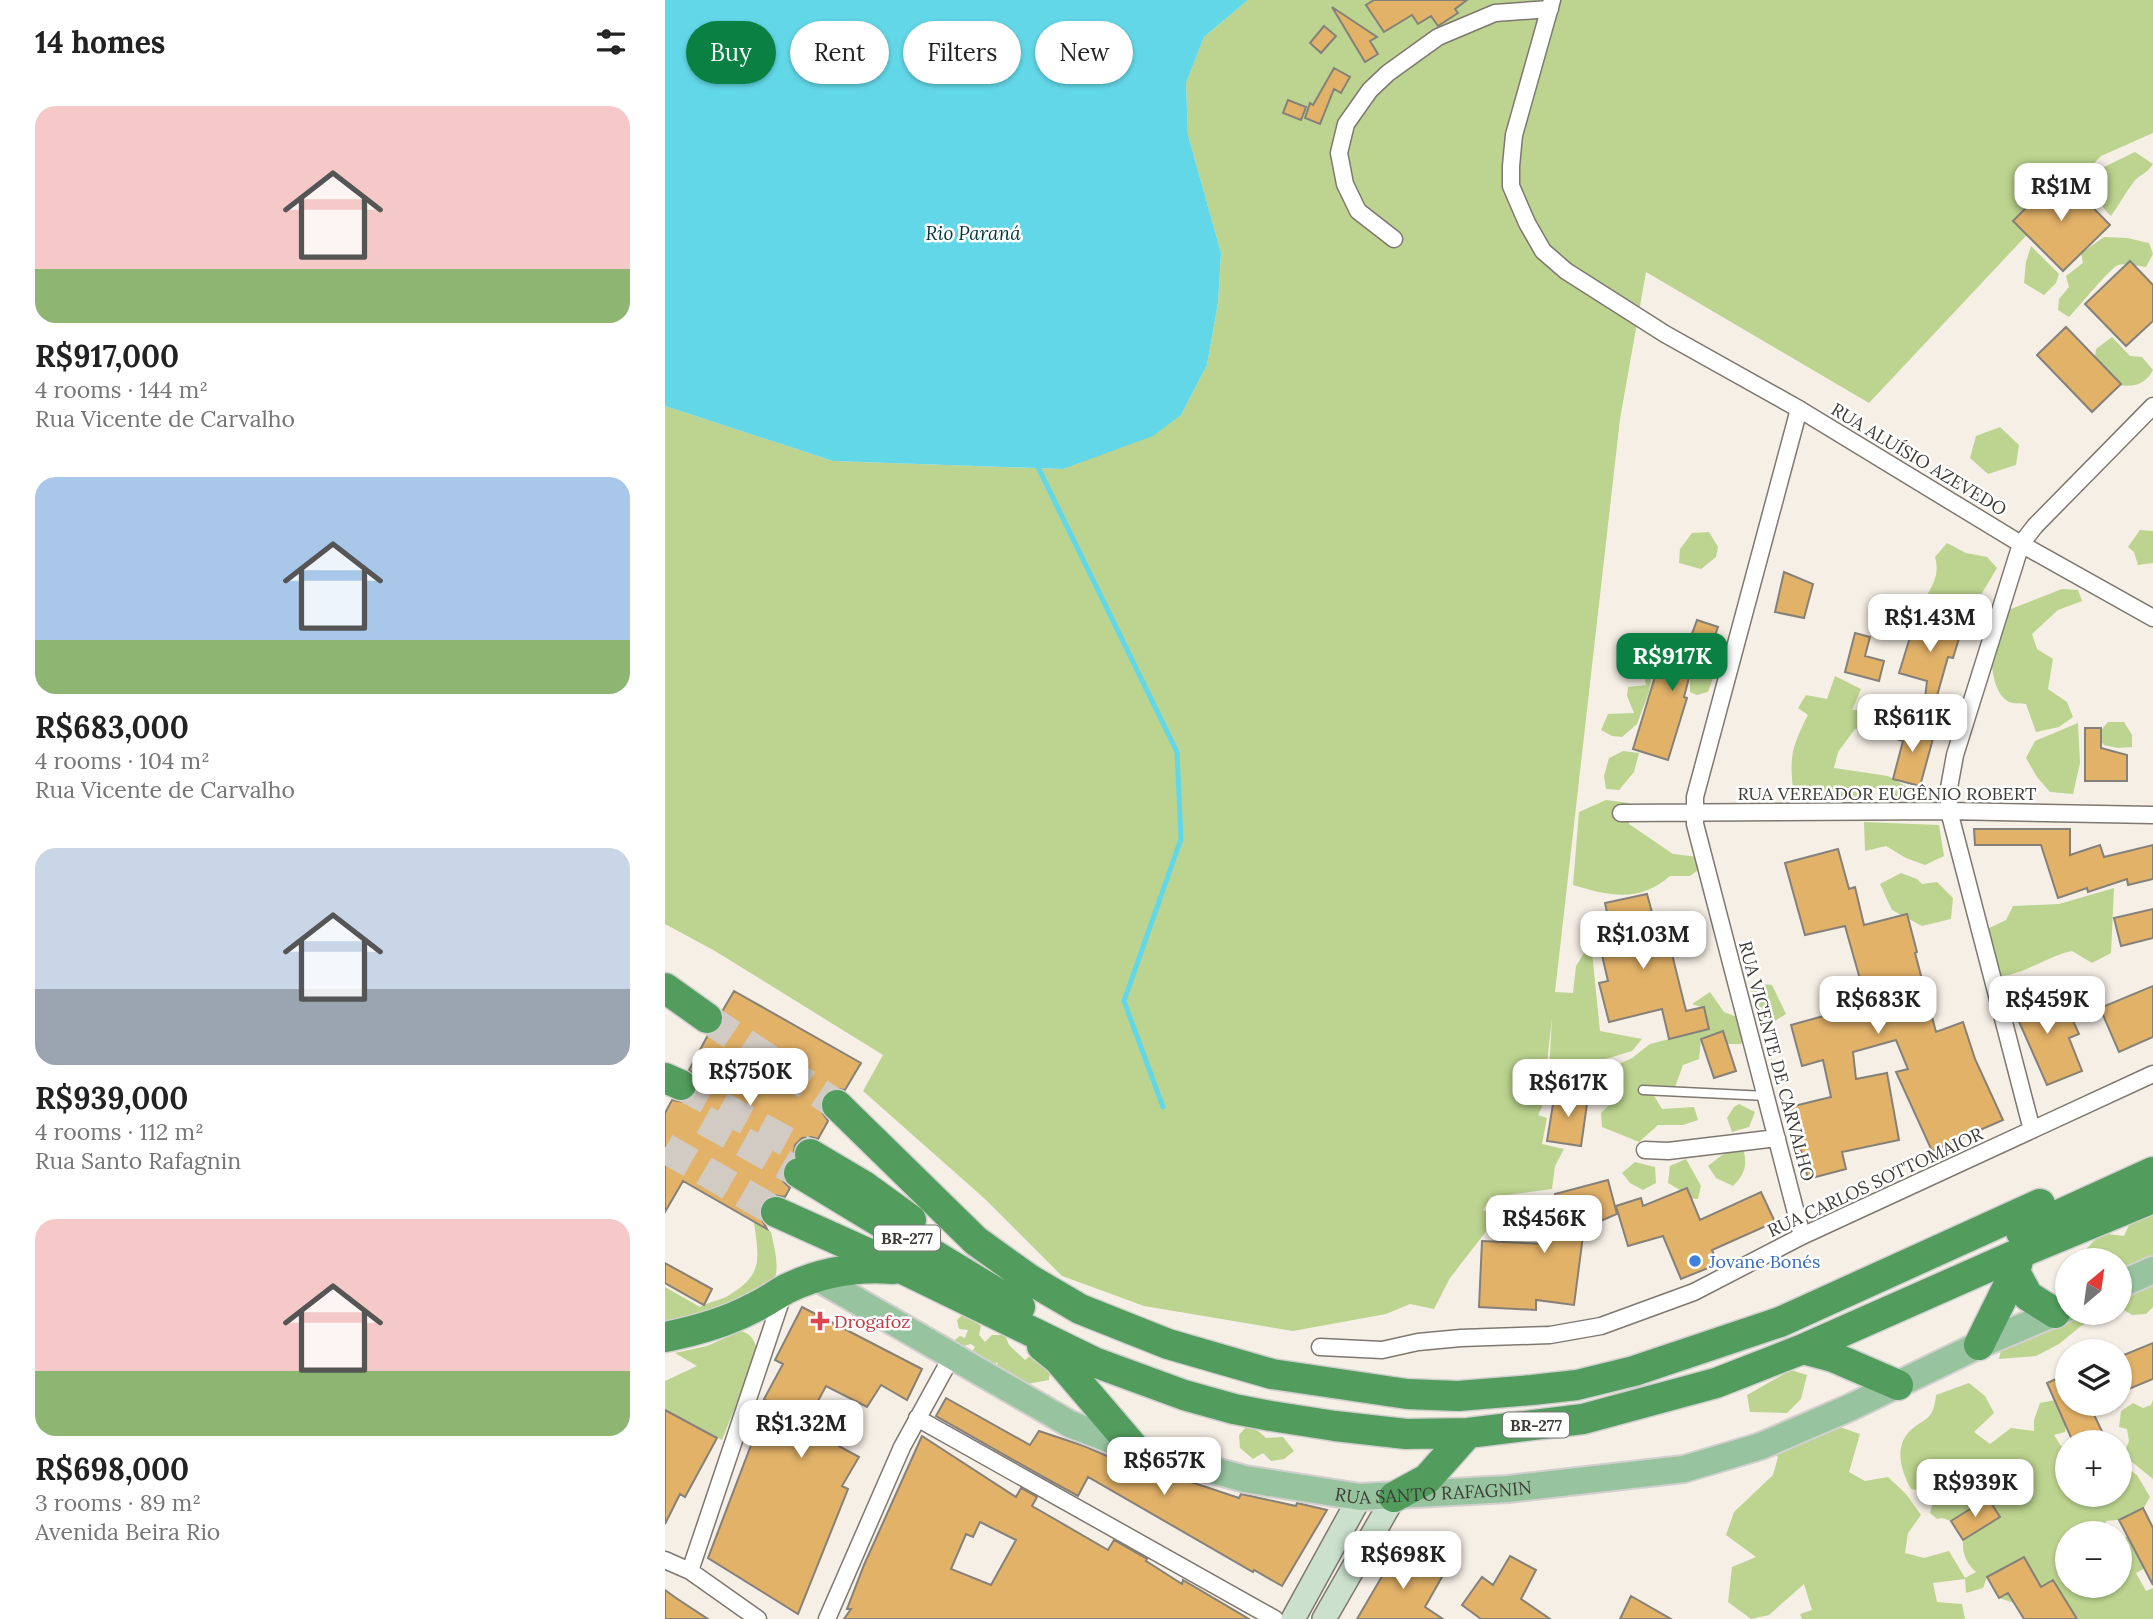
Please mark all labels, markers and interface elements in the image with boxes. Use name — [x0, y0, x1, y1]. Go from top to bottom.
chip: Buy — [686, 21, 776, 84]
chip: Rent — [790, 21, 889, 84]
chip: Filters — [903, 21, 1021, 84]
chip: New — [1035, 21, 1133, 84]
text: 14 homes — [35, 23, 165, 61]
icon: filters — [592, 23, 630, 61]
icon: home — [270, 152, 396, 278]
pin: R$1M — [2020, 164, 2102, 223]
text: R$1M — [2031, 171, 2092, 200]
water label: Rio Paraná — [925, 221, 1021, 245]
text: R$917,000 — [35, 337, 179, 375]
text: 4 rooms · 144 m² — [35, 375, 208, 404]
street label: RUA ALUÍSIO AZEVEDO — [1827, 397, 2011, 521]
text: Rua Vicente de Carvalho — [35, 404, 295, 433]
icon: home — [270, 523, 396, 649]
pin: R$1.43M — [1865, 594, 1995, 654]
text: R$1.43M — [1884, 602, 1976, 631]
pin: R$917K — [1615, 634, 1729, 693]
text: R$917K — [1632, 641, 1712, 670]
pin: R$611K — [1855, 694, 1969, 754]
text: R$611K — [1873, 702, 1951, 731]
text: R$683,000 — [35, 708, 189, 746]
text: 4 rooms · 104 m² — [35, 746, 210, 775]
text: Rua Vicente de Carvalho — [35, 775, 295, 804]
street label: RUA VEREADOR EUGÊNIO ROBERT — [1737, 782, 2037, 805]
icon: home — [270, 894, 396, 1020]
pin: R$1.03M — [1578, 912, 1708, 971]
text: R$1.03M — [1596, 919, 1690, 948]
street label: RUA VICENTE DE CARVALHO — [1734, 938, 1820, 1184]
pin: R$683K — [1821, 976, 1935, 1036]
pin: R$459K — [1990, 976, 2104, 1036]
text: R$683K — [1836, 984, 1920, 1013]
text: R$459K — [2005, 984, 2089, 1013]
pin: R$750K — [693, 1048, 807, 1108]
text: R$750K — [708, 1056, 792, 1085]
pin: R$617K — [1511, 1060, 1625, 1119]
text: R$617K — [1528, 1067, 1608, 1096]
text: R$939,000 — [35, 1079, 188, 1117]
text: 4 rooms · 112 m² — [35, 1117, 204, 1146]
street label: RUA CARLOS SOTTOMAIOR — [1764, 1122, 1987, 1242]
text: Rua Santo Rafagnin — [35, 1146, 241, 1175]
pin: R$456K — [1487, 1196, 1601, 1255]
text: R$456K — [1502, 1203, 1586, 1232]
road number: BR-277 — [874, 1226, 940, 1250]
north arrow — [2055, 1248, 2131, 1325]
map controls — [2055, 1248, 2132, 1598]
place label: Jovane Bonés — [1708, 1250, 1820, 1273]
marker: Jovane Bonés — [1687, 1253, 1703, 1269]
icon: home — [270, 1265, 396, 1391]
place label: Drogafoz — [834, 1310, 911, 1333]
marker: Drogafoz — [812, 1313, 828, 1329]
button: layers — [2055, 1339, 2132, 1416]
pin: R$1.32M — [736, 1400, 866, 1460]
text: R$1.32M — [755, 1408, 847, 1437]
road number: BR-277 — [1503, 1413, 1569, 1438]
button: + — [2055, 1430, 2132, 1507]
pin: R$657K — [1107, 1438, 1221, 1497]
text: R$657K — [1123, 1445, 1205, 1474]
text: R$698,000 — [35, 1450, 189, 1488]
pin: R$939K — [1918, 1460, 2032, 1519]
text: R$939K — [1932, 1467, 2018, 1496]
street label: RUA SANTO RAFAGNIN — [1333, 1475, 1533, 1509]
text: 3 rooms · 89 m² — [35, 1488, 201, 1517]
text: Avenida Beira Rio — [35, 1517, 220, 1546]
button: − — [2055, 1521, 2132, 1598]
pin: R$698K — [1346, 1532, 1460, 1591]
text: R$698K — [1360, 1539, 1446, 1568]

